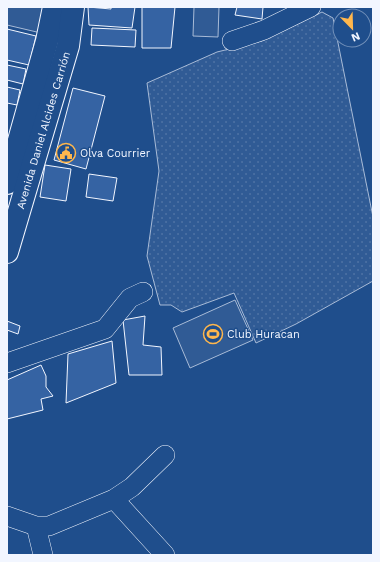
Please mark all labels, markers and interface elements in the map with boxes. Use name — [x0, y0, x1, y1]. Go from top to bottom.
north arrow — [332, 8, 372, 48]
text: N — [349, 29, 362, 44]
street label: Avenida Daniel Alcides Carrión — [14, 50, 73, 211]
public building icon: Olva Courrier — [55, 142, 77, 164]
place label: Olva Courrier — [80, 147, 151, 160]
sports icon: Club Huracan — [202, 323, 224, 345]
place label: Club Huracan — [227, 328, 300, 341]

